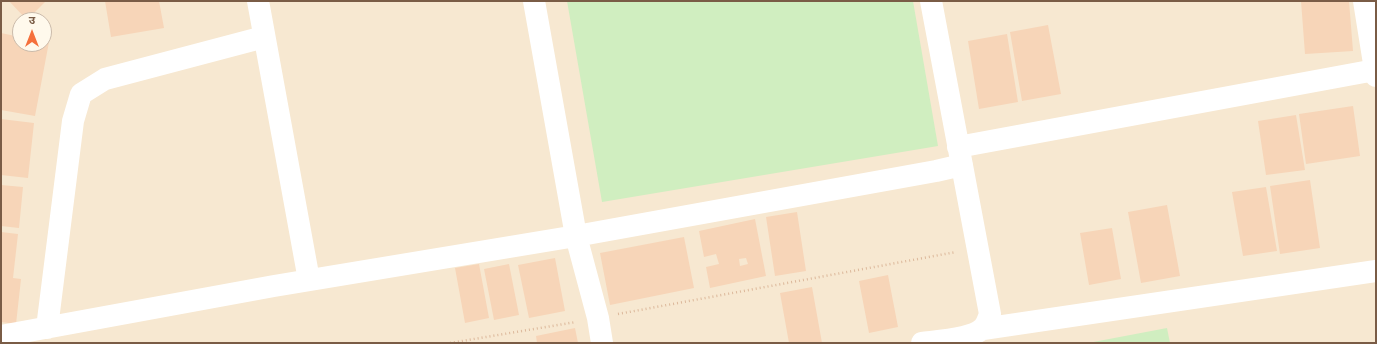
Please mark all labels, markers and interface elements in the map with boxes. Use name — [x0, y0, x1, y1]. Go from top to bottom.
north arrow — [12, 12, 52, 52]
text: उ — [29, 13, 35, 28]

